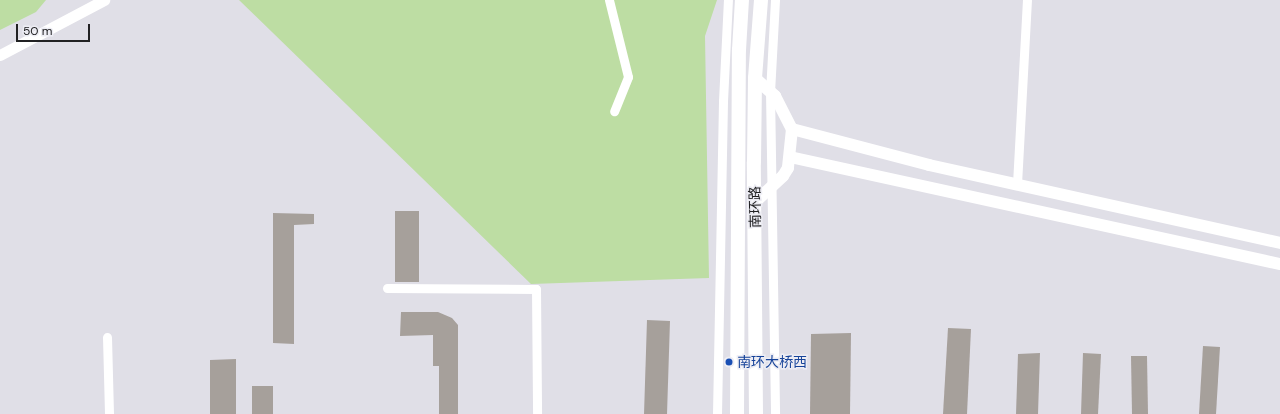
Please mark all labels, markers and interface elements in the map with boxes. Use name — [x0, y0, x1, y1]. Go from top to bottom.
scale bar — [18, 16, 92, 42]
text: 50 m — [23, 23, 52, 39]
street label: 南环路 — [746, 186, 764, 228]
place label: 南环大桥西 — [737, 354, 807, 370]
marker: 南环大桥西 — [724, 357, 734, 367]

